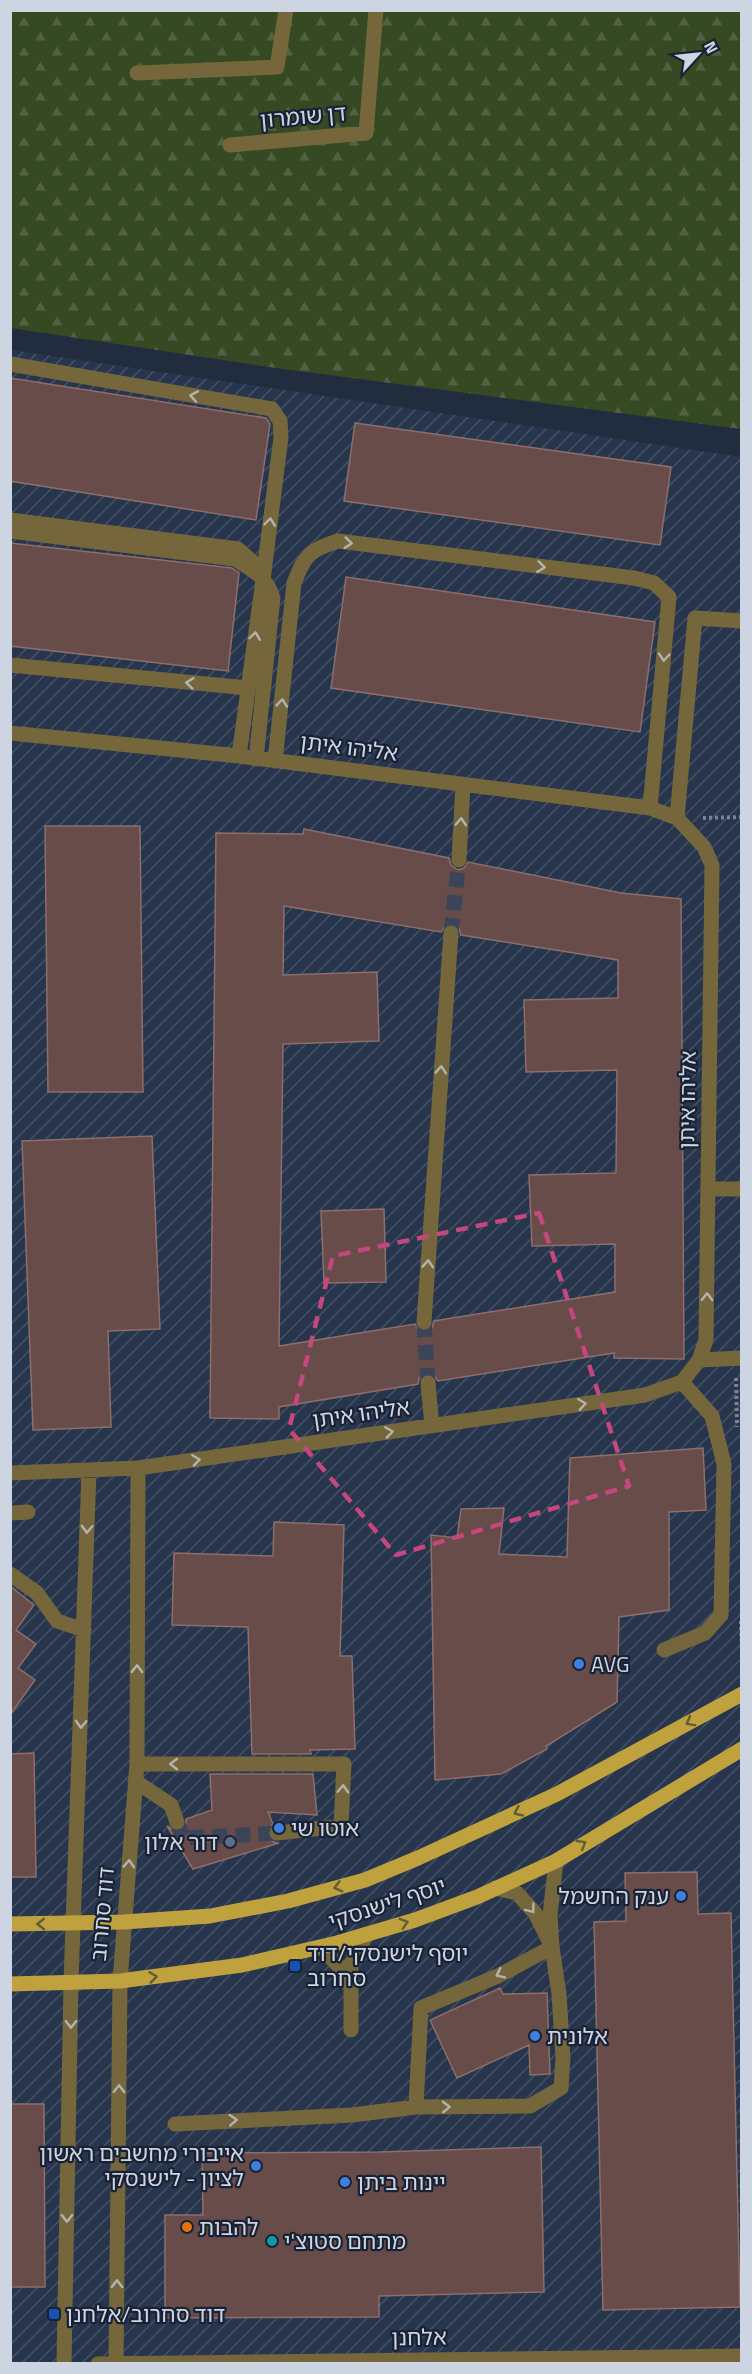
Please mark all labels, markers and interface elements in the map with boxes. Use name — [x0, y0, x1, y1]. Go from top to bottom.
north arrow — [668, 24, 728, 84]
text: N — [698, 37, 725, 58]
street label: דן שומרון — [258, 95, 348, 137]
one-way arrow — [189, 390, 199, 403]
one-way arrow — [264, 517, 276, 526]
one-way arrow — [343, 536, 352, 549]
one-way arrow — [537, 560, 546, 572]
one-way arrow — [249, 631, 261, 641]
one-way arrow — [658, 653, 671, 662]
one-way arrow — [185, 677, 194, 690]
one-way arrow — [275, 698, 287, 707]
street label: אליהו איתן — [298, 724, 400, 770]
one-way arrow — [454, 818, 467, 827]
street label: אליהו איתן — [669, 1050, 705, 1149]
one-way arrow — [435, 1065, 448, 1074]
one-way arrow — [421, 1260, 434, 1269]
one-way arrow — [701, 1292, 713, 1301]
street label: אליהו איתן — [310, 1389, 412, 1437]
one-way arrow — [578, 1399, 587, 1411]
one-way arrow — [385, 1426, 394, 1438]
one-way arrow — [192, 1454, 201, 1466]
one-way arrow — [81, 1524, 94, 1533]
place label: AVG — [591, 1647, 630, 1681]
marker: AVG — [572, 1657, 586, 1671]
one-way arrow — [131, 1665, 144, 1674]
one-way arrow — [686, 1715, 696, 1726]
one-way arrow — [74, 1719, 87, 1728]
one-way arrow — [170, 1758, 179, 1770]
one-way arrow — [336, 1784, 349, 1793]
one-way arrow — [513, 1805, 524, 1817]
place label: אוטו שי — [291, 1811, 359, 1845]
marker: אוטו שי — [272, 1821, 286, 1835]
place label: דור אלון — [144, 1825, 218, 1859]
marker: דור אלון — [223, 1835, 237, 1849]
one-way arrow — [576, 1840, 586, 1852]
one-way arrow — [122, 1859, 135, 1869]
street label: דוד סחרוב — [81, 1865, 123, 1963]
street label: יוסף לישנסקי — [324, 1868, 450, 1938]
place label: ענק החשמל — [559, 1879, 669, 1913]
one-way arrow — [333, 1880, 344, 1892]
marker: ענק החשמל — [674, 1889, 688, 1903]
one-way arrow — [523, 1902, 534, 1913]
one-way arrow — [37, 1918, 46, 1930]
one-way arrow — [399, 1918, 409, 1930]
place label: יוסף לישנסקי/דוד סחרוב — [307, 1936, 468, 1995]
marker: יוסף לישנסקי/דוד סחרוב — [288, 1959, 302, 1973]
one-way arrow — [496, 1967, 507, 1979]
one-way arrow — [148, 1971, 157, 1983]
one-way arrow — [65, 2019, 77, 2028]
place label: אלונית — [547, 2019, 608, 2053]
marker: אלונית — [528, 2029, 542, 2043]
one-way arrow — [112, 2085, 125, 2094]
one-way arrow — [442, 2101, 451, 2113]
one-way arrow — [229, 2114, 238, 2127]
place label: אייבורי מחשבים ראשון לציון - לישנסקי — [39, 2136, 244, 2195]
marker: אייבורי מחשבים ראשון לציון - לישנסקי — [249, 2159, 263, 2173]
place label: יינות ביתן — [357, 2165, 446, 2199]
marker: יינות ביתן — [338, 2175, 352, 2189]
place label: להבות — [199, 2210, 259, 2244]
one-way arrow — [61, 2214, 73, 2223]
marker: להבות — [180, 2220, 194, 2234]
place label: מתחם סטוצ'י — [284, 2224, 406, 2258]
marker: מתחם סטוצ'י — [265, 2234, 279, 2248]
one-way arrow — [111, 2280, 123, 2289]
place label: דוד סחרוב/אלחנן — [66, 2297, 225, 2331]
marker: דוד סחרוב/אלחנן — [47, 2307, 61, 2321]
street label: אלחנן — [391, 2320, 447, 2354]

